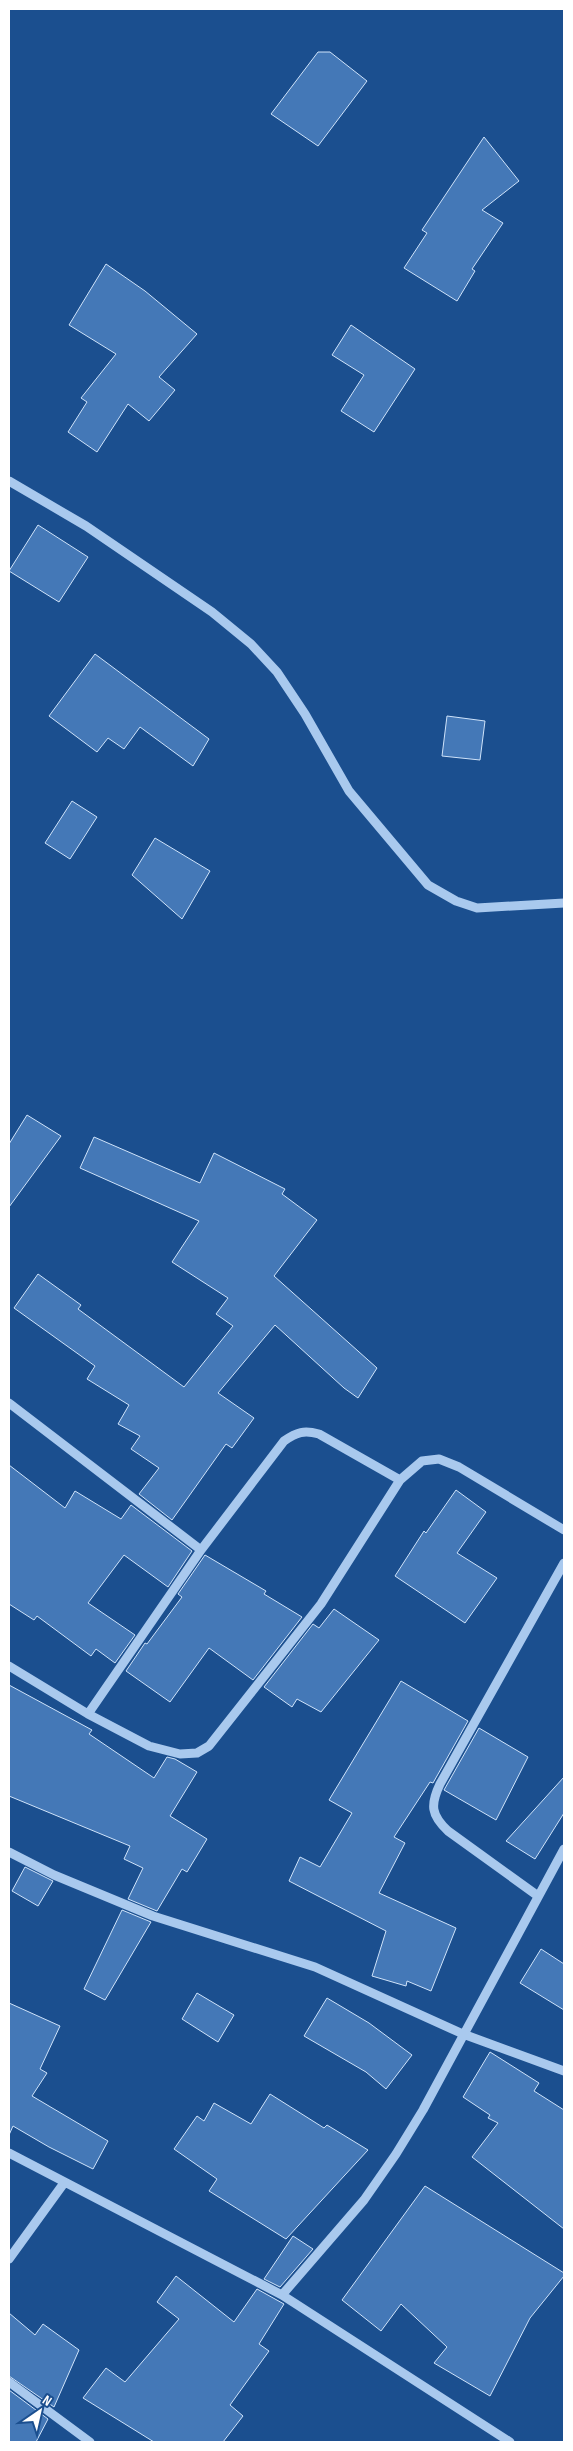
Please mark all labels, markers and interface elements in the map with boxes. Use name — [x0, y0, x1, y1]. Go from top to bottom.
north arrow — [15, 2386, 65, 2436]
text: N — [39, 2391, 55, 2410]

